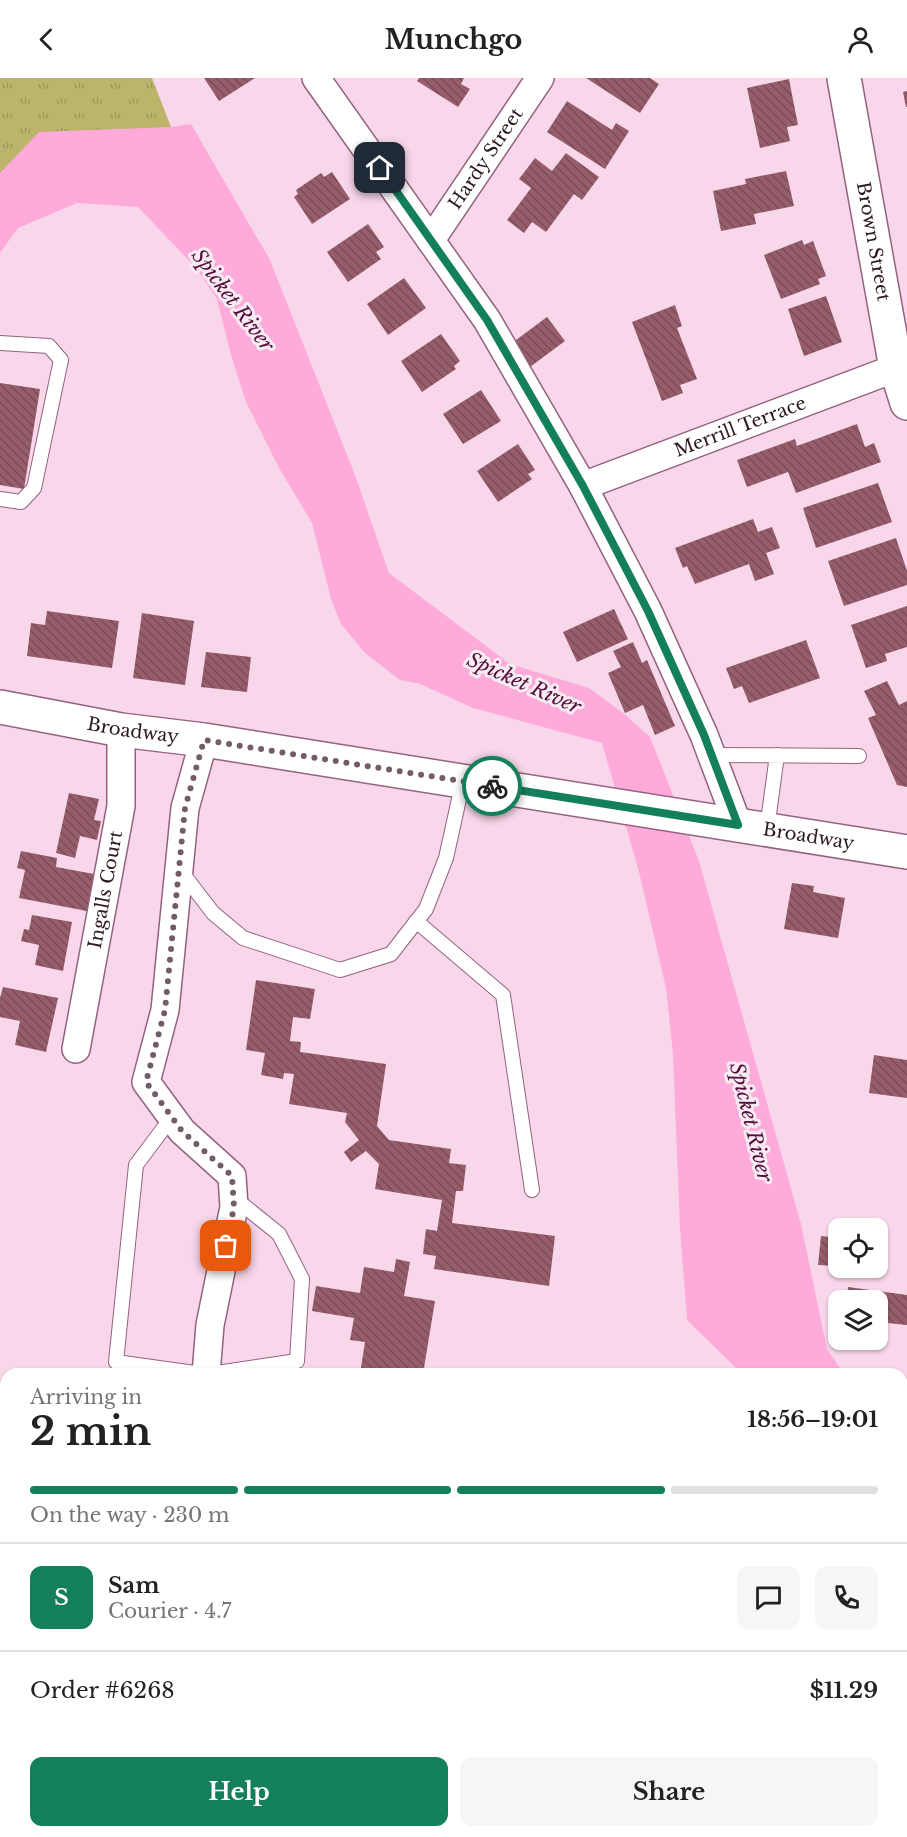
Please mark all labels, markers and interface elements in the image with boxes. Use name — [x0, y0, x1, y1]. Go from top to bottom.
icon: back — [30, 23, 63, 56]
text: Munchgo — [385, 23, 522, 56]
icon: person — [844, 23, 877, 56]
street label: Hardy Street — [444, 104, 528, 214]
pin — [354, 142, 405, 193]
icon: home — [363, 151, 396, 184]
street label: Brown Street — [852, 180, 895, 303]
water label: Spicket River — [187, 244, 280, 357]
street label: Merrill Terrace — [671, 392, 809, 462]
water label: Spicket River — [463, 647, 585, 719]
street label: Broadway — [85, 713, 180, 748]
courier — [462, 756, 522, 816]
icon: bike — [476, 770, 509, 803]
street label: Broadway — [761, 818, 856, 855]
street label: Ingalls Court — [84, 829, 127, 950]
water label: Spicket River — [725, 1060, 778, 1185]
map controls — [828, 1218, 888, 1350]
button: locate — [828, 1218, 888, 1278]
pin — [200, 1220, 251, 1271]
icon: bag — [209, 1229, 242, 1262]
button: layers — [828, 1290, 888, 1350]
text: Arriving in — [30, 1385, 142, 1409]
text: 18:56–19:01 — [747, 1406, 878, 1433]
text: 2 min — [30, 1407, 151, 1456]
text: On the way · 230 m — [30, 1503, 229, 1527]
button: chat — [737, 1566, 800, 1629]
button: phone — [815, 1566, 878, 1629]
text: Sam — [108, 1572, 160, 1599]
text: S — [54, 1584, 69, 1611]
text: Courier · 4.7 — [108, 1599, 231, 1623]
text: Order #6268 — [30, 1677, 175, 1704]
text: $11.29 — [810, 1677, 878, 1704]
button: Help — [30, 1757, 448, 1826]
button: Share — [460, 1757, 878, 1826]

